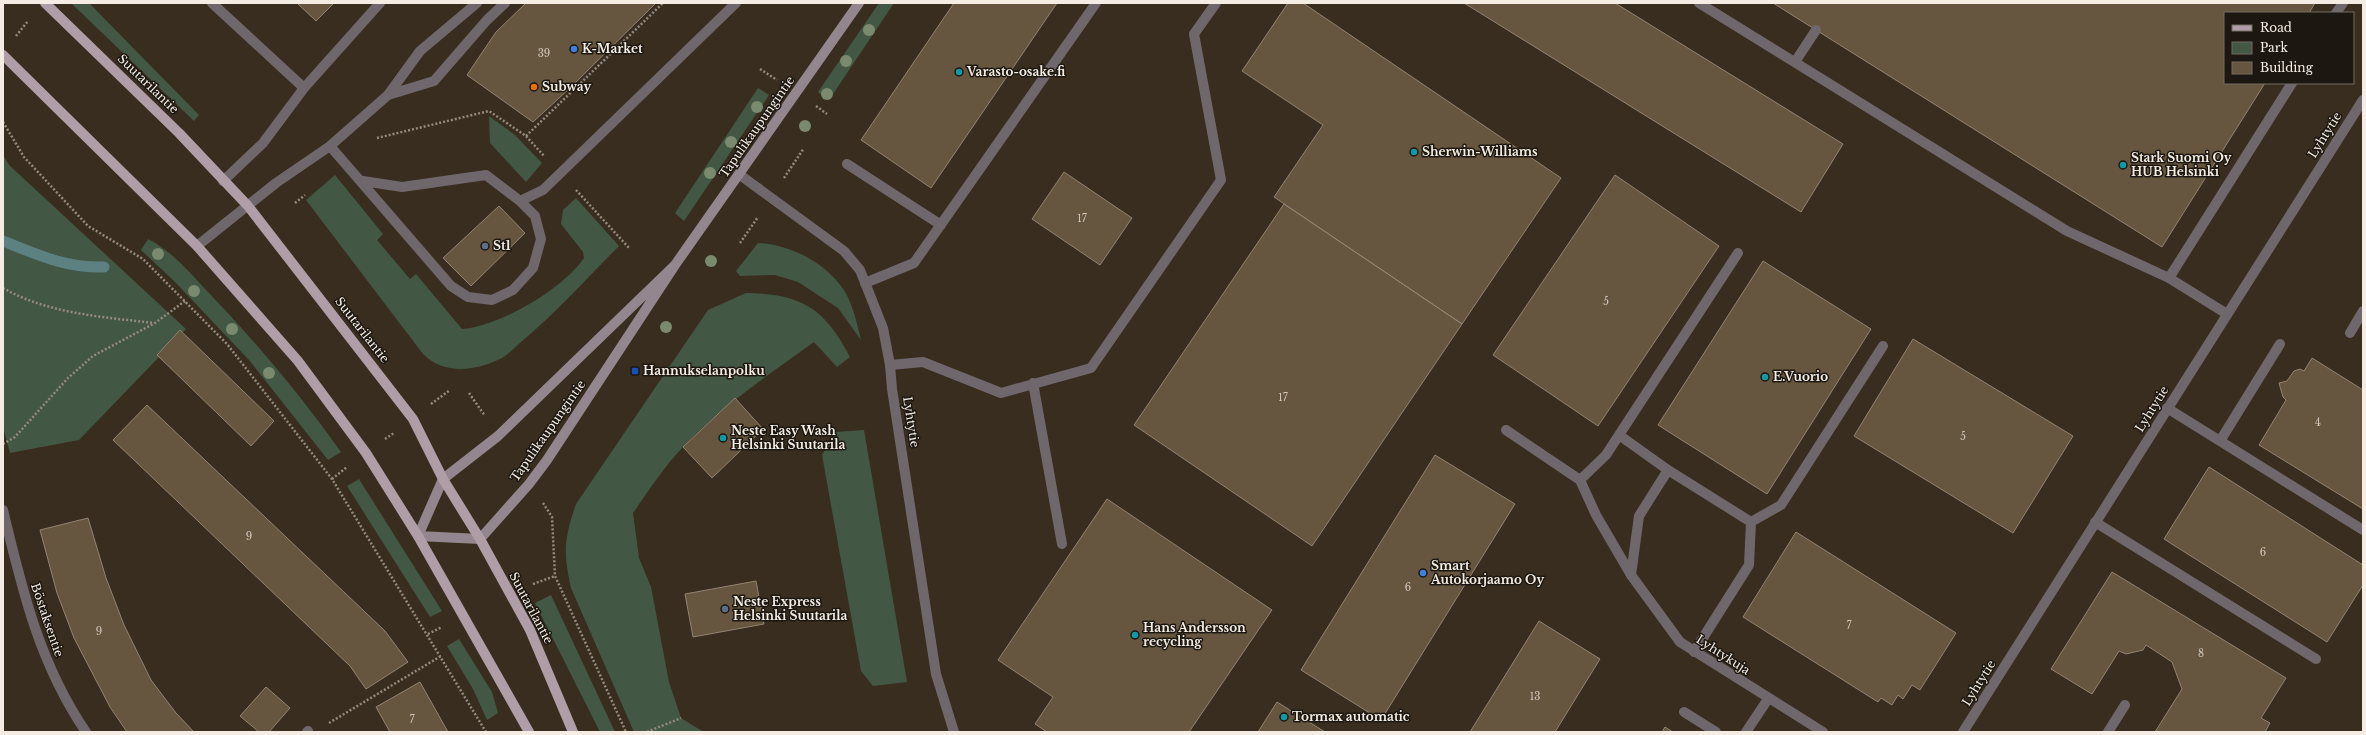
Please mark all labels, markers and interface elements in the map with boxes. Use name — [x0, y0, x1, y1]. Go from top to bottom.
legend — [2224, 12, 2354, 84]
text: Road — [2260, 20, 2292, 35]
text: Park — [2260, 40, 2288, 55]
place label: K-Market — [582, 41, 643, 56]
marker: K-Market — [569, 44, 579, 54]
house number: 39 — [538, 47, 550, 60]
street label: Suutarilantie — [115, 51, 182, 117]
text: Building — [2260, 60, 2314, 75]
place label: Varasto-osake.fi — [966, 64, 1066, 79]
marker: Varasto-osake.fi — [954, 67, 964, 77]
street label: Tapulikaupungintie — [716, 73, 797, 180]
place label: Subway — [542, 79, 591, 94]
marker: Subway — [529, 82, 539, 92]
street label: Lyhtytie — [2305, 109, 2345, 160]
place label: Sherwin-Williams — [1422, 144, 1538, 159]
marker: Sherwin-Williams — [1409, 147, 1419, 157]
place label: Stark Suomi Oy HUB Helsinki — [2131, 150, 2232, 179]
marker: Stark Suomi Oy HUB Helsinki — [2118, 160, 2128, 170]
house number: 17 — [1077, 212, 1088, 225]
place label: St1 — [493, 238, 511, 253]
marker: St1 — [480, 241, 490, 251]
street label: Suutarilantie — [332, 294, 393, 366]
house number: 5 — [1603, 295, 1609, 308]
place label: Hannukselanpolku — [643, 363, 765, 378]
marker: Hannukselanpolku — [630, 366, 640, 376]
place label: E.Vuorio — [1773, 369, 1828, 384]
marker: E.Vuorio — [1760, 372, 1770, 382]
street label: Tapulikaupungintie — [507, 377, 588, 484]
street label: Lyhtytie — [2132, 383, 2172, 434]
house number: 17 — [1278, 391, 1289, 404]
street label: Lyhtytie — [900, 395, 923, 449]
house number: 4 — [2315, 416, 2321, 429]
place label: Neste Easy Wash Helsinki Suutarila — [731, 423, 845, 452]
house number: 5 — [1960, 430, 1966, 443]
marker: Neste Easy Wash Helsinki Suutarila — [718, 433, 728, 443]
house number: 9 — [246, 530, 252, 543]
house number: 6 — [2260, 546, 2266, 559]
place label: Smart Autokorjaamo Oy — [1430, 558, 1544, 587]
marker: Smart Autokorjaamo Oy — [1418, 568, 1428, 578]
street label: Suutarilantie — [506, 569, 557, 646]
street label: Böstaksentie — [28, 581, 67, 659]
house number: 6 — [1405, 581, 1411, 594]
place label: Neste Express Helsinki Suutarila — [733, 594, 847, 623]
marker: Neste Express Helsinki Suutarila — [720, 604, 730, 614]
house number: 7 — [1846, 619, 1852, 632]
place label: Hans Andersson recycling — [1143, 620, 1246, 649]
house number: 9 — [96, 625, 102, 638]
marker: Hans Andersson recycling — [1130, 630, 1140, 640]
street label: Lyhtykuja — [1693, 632, 1753, 678]
house number: 8 — [2198, 647, 2204, 660]
street label: Lyhtytie — [1959, 657, 1999, 708]
house number: 13 — [1530, 690, 1540, 703]
place label: Tormax automatic — [1292, 709, 1410, 724]
marker: Tormax automatic — [1279, 712, 1289, 722]
house number: 7 — [409, 713, 415, 726]

